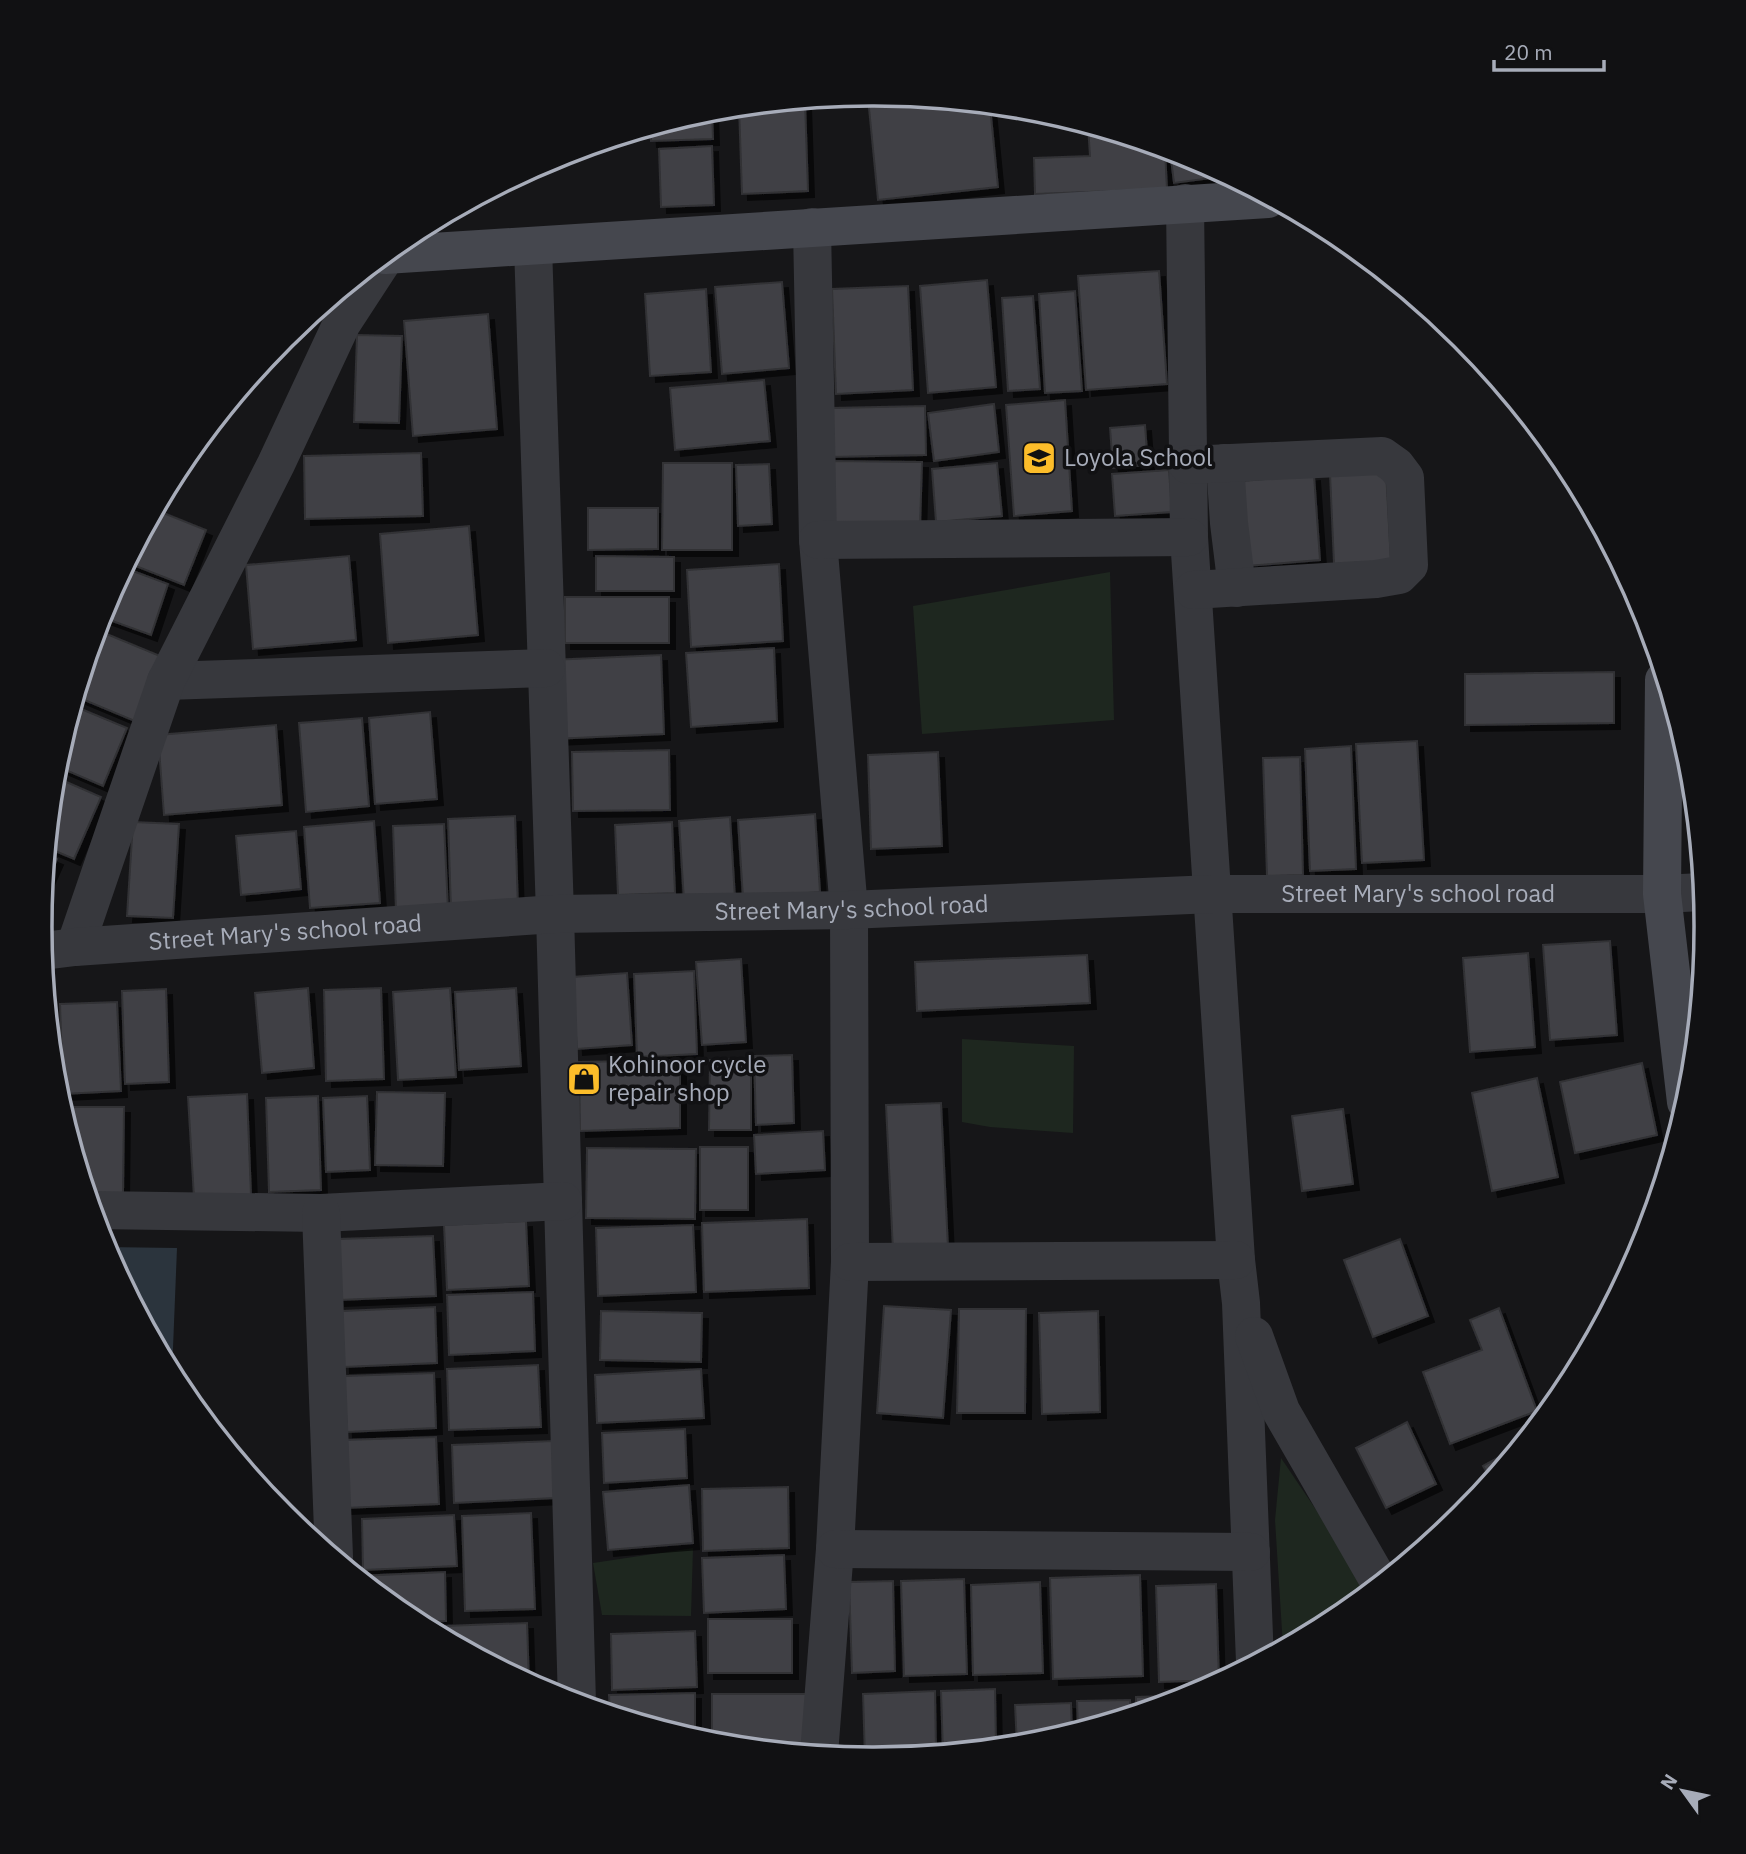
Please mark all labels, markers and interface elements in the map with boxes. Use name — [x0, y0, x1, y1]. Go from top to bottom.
scale bar — [1494, 28, 1604, 72]
text: 20 m — [1504, 38, 1553, 66]
school or university icon: Loyola School — [1020, 439, 1058, 477]
place label: Loyola School — [1064, 441, 1212, 473]
street label: Street Mary's school road — [1281, 877, 1555, 909]
street label: Street Mary's school road — [714, 887, 989, 927]
street label: Street Mary's school road — [147, 906, 423, 957]
place label: Kohinoor cycle repair shop — [608, 1048, 766, 1108]
shop icon: Kohinoor cycle repair shop — [565, 1060, 603, 1098]
north arrow — [1648, 1756, 1718, 1826]
text: N — [1655, 1769, 1683, 1794]

